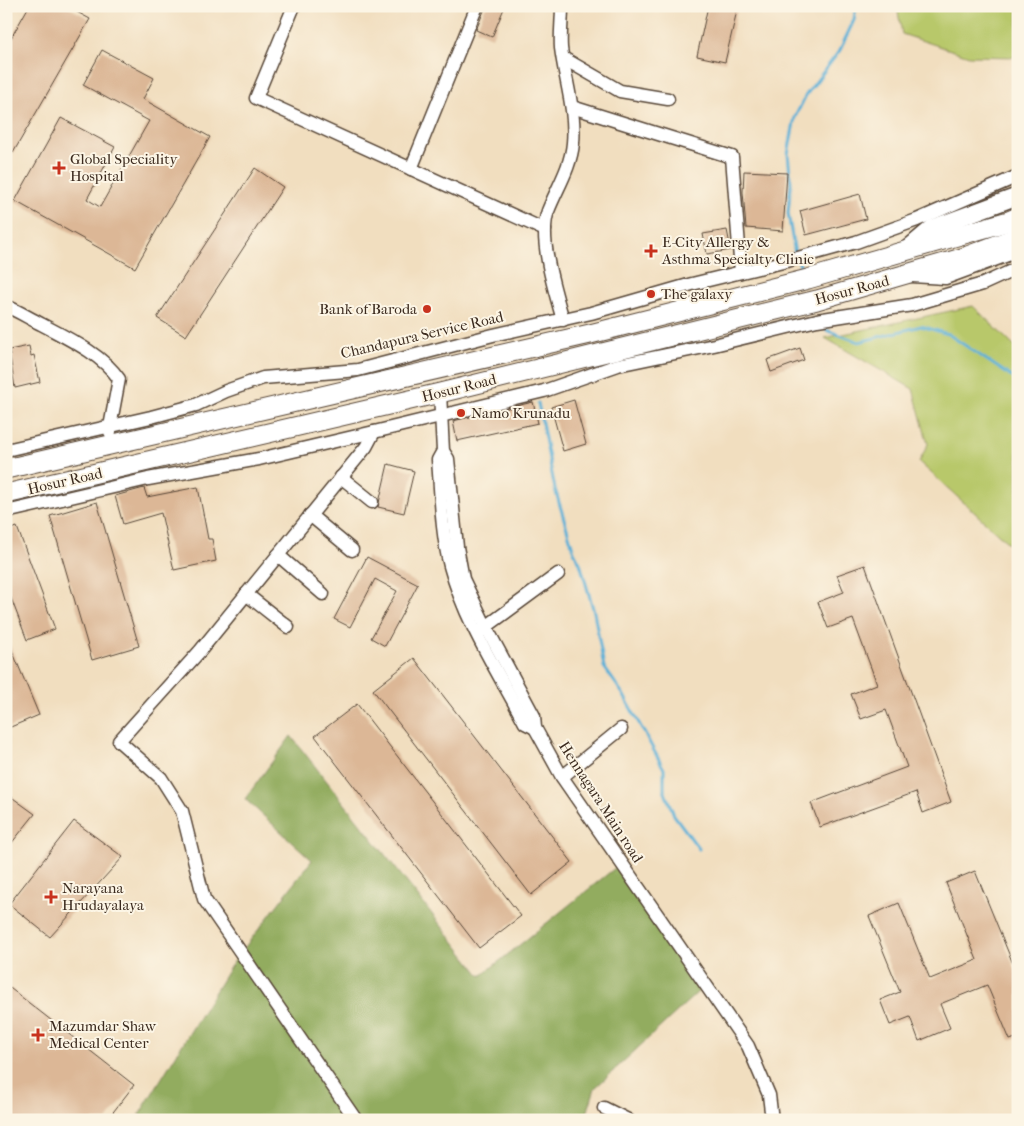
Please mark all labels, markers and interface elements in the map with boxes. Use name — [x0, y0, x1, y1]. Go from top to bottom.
place label: Global Speciality Hospital — [70, 150, 178, 185]
marker: Global Speciality Hospital — [52, 161, 66, 175]
place label: E-City Allergy & Asthma Specialty Clinic — [661, 233, 814, 268]
marker: E-City Allergy & Asthma Specialty Clinic — [644, 244, 658, 258]
street label: Hosur Road — [813, 271, 892, 309]
place label: The galaxy — [661, 285, 733, 303]
marker: The galaxy — [645, 288, 657, 300]
place label: Bank of Baroda — [319, 300, 418, 318]
marker: Bank of Baroda — [421, 303, 433, 315]
street label: Chandapura Service Road — [339, 307, 506, 362]
street label: Hosur Road — [420, 370, 499, 406]
place label: Namo Krunadu — [471, 404, 571, 422]
marker: Namo Krunadu — [455, 407, 467, 419]
street label: Hosur Road — [26, 463, 105, 498]
street label: Hennagara Main road — [555, 738, 647, 867]
place label: Narayana Hrudayalaya — [62, 879, 145, 914]
marker: Narayana Hrudayalaya — [44, 890, 58, 904]
place label: Mazumdar Shaw Medical Center — [49, 1017, 157, 1052]
marker: Mazumdar Shaw Medical Center — [31, 1028, 45, 1042]

